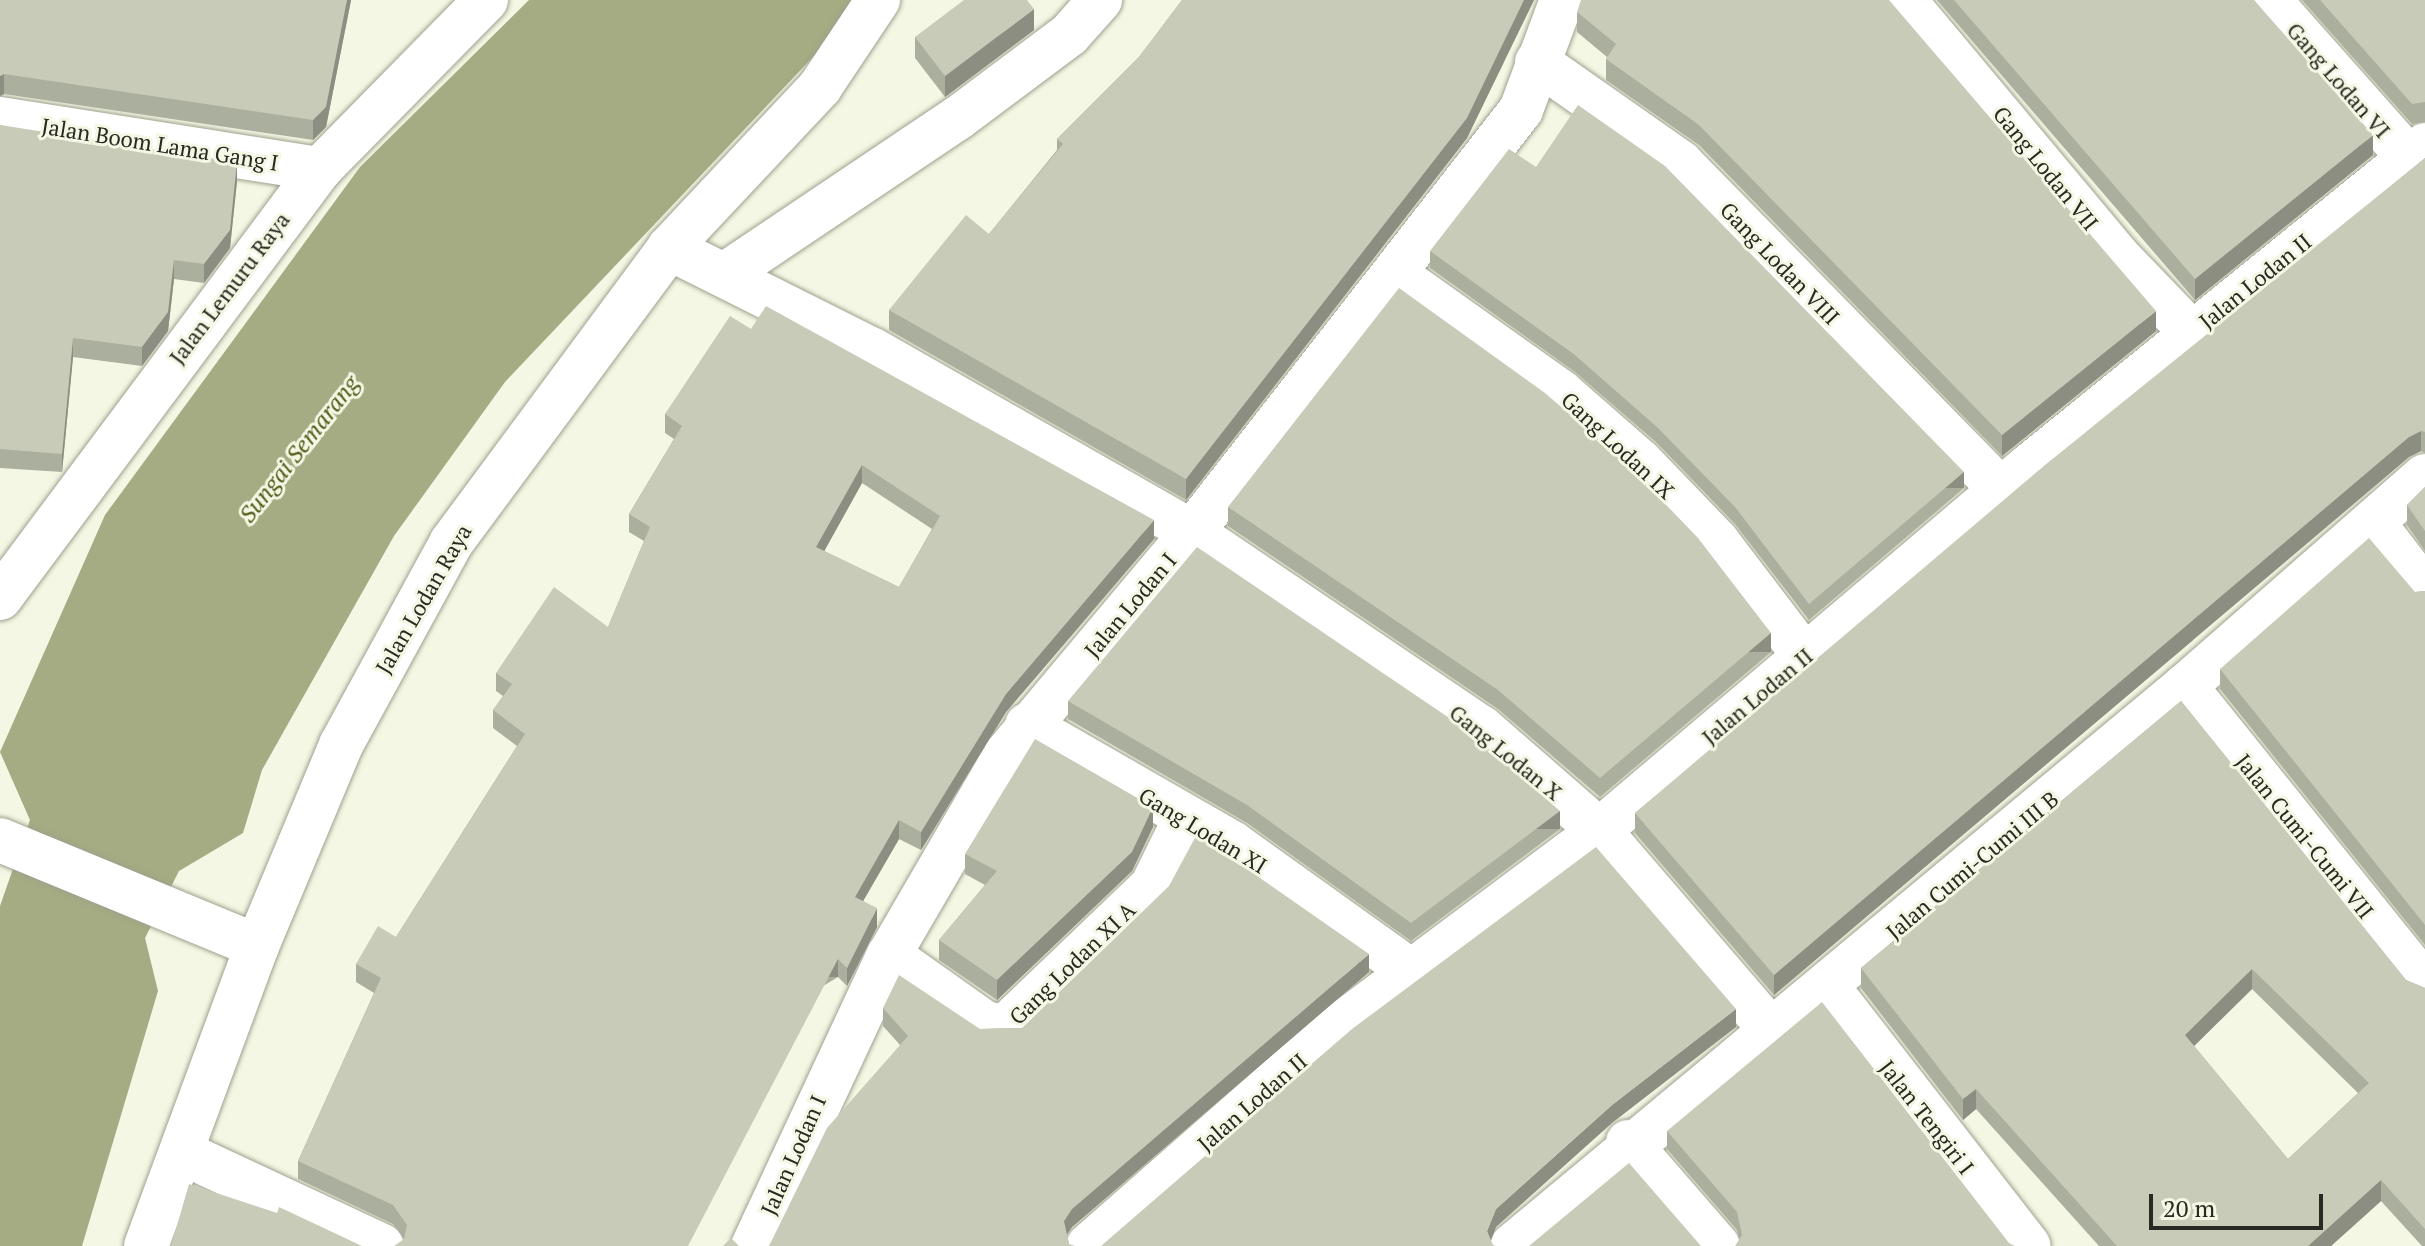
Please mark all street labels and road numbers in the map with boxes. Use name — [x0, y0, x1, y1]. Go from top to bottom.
street label: Gang Lodan VI — [2281, 17, 2397, 143]
street label: Gang Lodan VII — [1988, 100, 2104, 236]
street label: Jalan Boom Lama Gang I — [40, 112, 280, 176]
street label: Gang Lodan VIII — [1715, 196, 1845, 330]
street label: Jalan Lemuru Raya — [163, 207, 295, 369]
street label: Jalan Lodan II — [2194, 228, 2316, 334]
street label: Gang Lodan IX — [1556, 386, 1680, 504]
street label: Jalan Lodan Raya — [370, 520, 476, 678]
street label: Jalan Lodan I — [1079, 547, 1181, 663]
street label: Jalan Lodan II — [1696, 642, 1818, 750]
street label: Gang Lodan X — [1444, 699, 1568, 805]
street label: Jalan Cumi-Cumi VII — [2230, 748, 2380, 924]
street label: Gang Lodan XI — [1134, 781, 1272, 879]
street label: Jalan Cumi-Cumi III B — [1881, 785, 2063, 945]
street label: Gang Lodan XI A — [1003, 896, 1141, 1030]
street label: Jalan Lodan II — [1192, 1047, 1312, 1157]
street label: Jalan Tengiri I — [1874, 1055, 1980, 1179]
street label: Jalan Lodan I — [755, 1091, 831, 1219]

